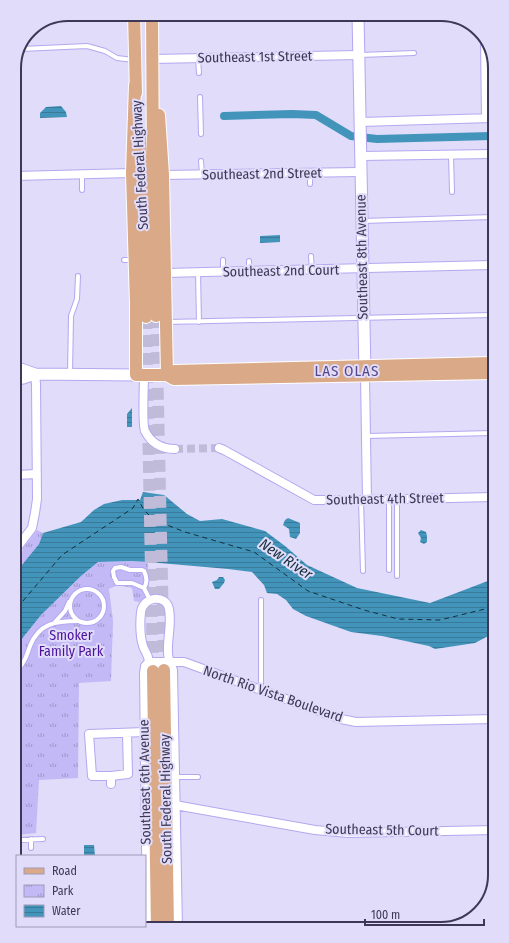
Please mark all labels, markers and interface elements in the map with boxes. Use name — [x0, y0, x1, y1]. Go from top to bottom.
street label: Southeast 1st Street — [198, 47, 313, 66]
street label: South Federal Highway — [128, 99, 152, 230]
street label: Southeast 2nd Street — [202, 164, 322, 184]
street label: Southeast 8th Avenue — [352, 194, 372, 320]
street label: Southeast 2nd Court — [223, 261, 340, 281]
district label: LAS OLAS — [315, 362, 379, 380]
street label: Southeast 4th Street — [326, 489, 444, 509]
water label: New River — [256, 535, 317, 584]
park label: Smoker Family Park — [39, 627, 104, 660]
street label: North Rio Vista Boulevard — [201, 662, 345, 726]
street label: Southeast 6th Avenue — [135, 719, 155, 845]
street label: South Federal Highway — [156, 733, 176, 864]
street label: Southeast 5th Court — [325, 821, 439, 839]
legend — [16, 855, 146, 927]
text: Road — [52, 864, 77, 878]
text: Park — [52, 884, 74, 898]
scale bar — [365, 901, 484, 927]
text: Water — [52, 904, 81, 918]
text: 100 m — [371, 908, 400, 922]

